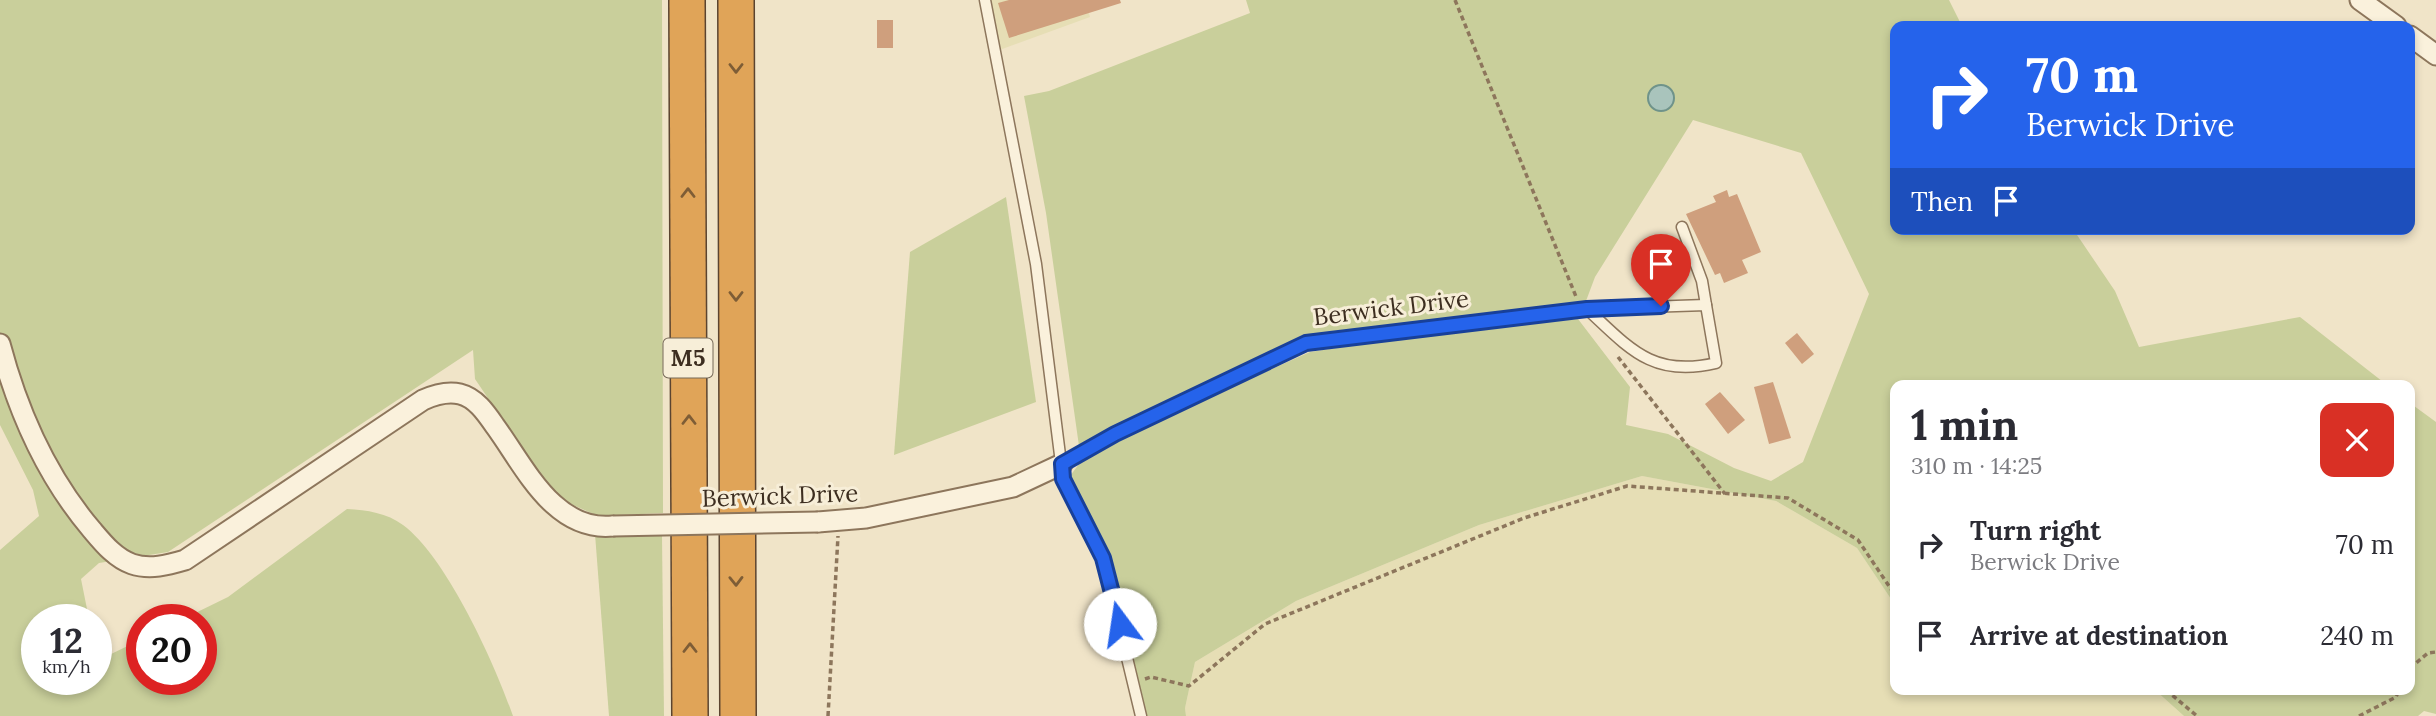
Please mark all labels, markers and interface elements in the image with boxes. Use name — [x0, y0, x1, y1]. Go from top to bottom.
text: 70 m — [2026, 43, 2138, 105]
icon: right — [1911, 49, 2002, 140]
one-way arrow — [728, 63, 744, 74]
text: Berwick Drive — [2026, 104, 2235, 145]
icon: arrive — [1987, 182, 2025, 220]
text: Then — [1911, 185, 1973, 218]
one-way arrow — [680, 187, 696, 198]
pin — [1631, 234, 1691, 306]
icon: arrive — [1642, 245, 1680, 283]
street label: Berwick Drive — [1311, 283, 1470, 332]
one-way arrow — [728, 291, 744, 301]
road number: M5 — [664, 338, 712, 378]
text: 1 min — [1911, 398, 2018, 452]
button: close — [2320, 403, 2394, 477]
one-way arrow — [681, 415, 697, 425]
text: 310 m · 14:25 — [1911, 451, 2042, 480]
street label: Berwick Drive — [701, 477, 859, 514]
text: Turn right — [1970, 514, 2101, 547]
icon: right — [1911, 526, 1949, 564]
text: 70 m — [2336, 528, 2394, 561]
text: Berwick Drive — [1970, 547, 2120, 576]
one-way arrow — [728, 577, 744, 587]
position arrow — [1083, 587, 1157, 661]
speed limit sign: 20 — [126, 604, 217, 695]
icon: arrive — [1911, 617, 1949, 655]
text: 12 — [50, 618, 83, 663]
text: Arrive at destination — [1970, 619, 2228, 652]
text: 240 m — [2320, 619, 2394, 652]
one-way arrow — [682, 642, 698, 653]
text: km/h — [42, 655, 91, 678]

